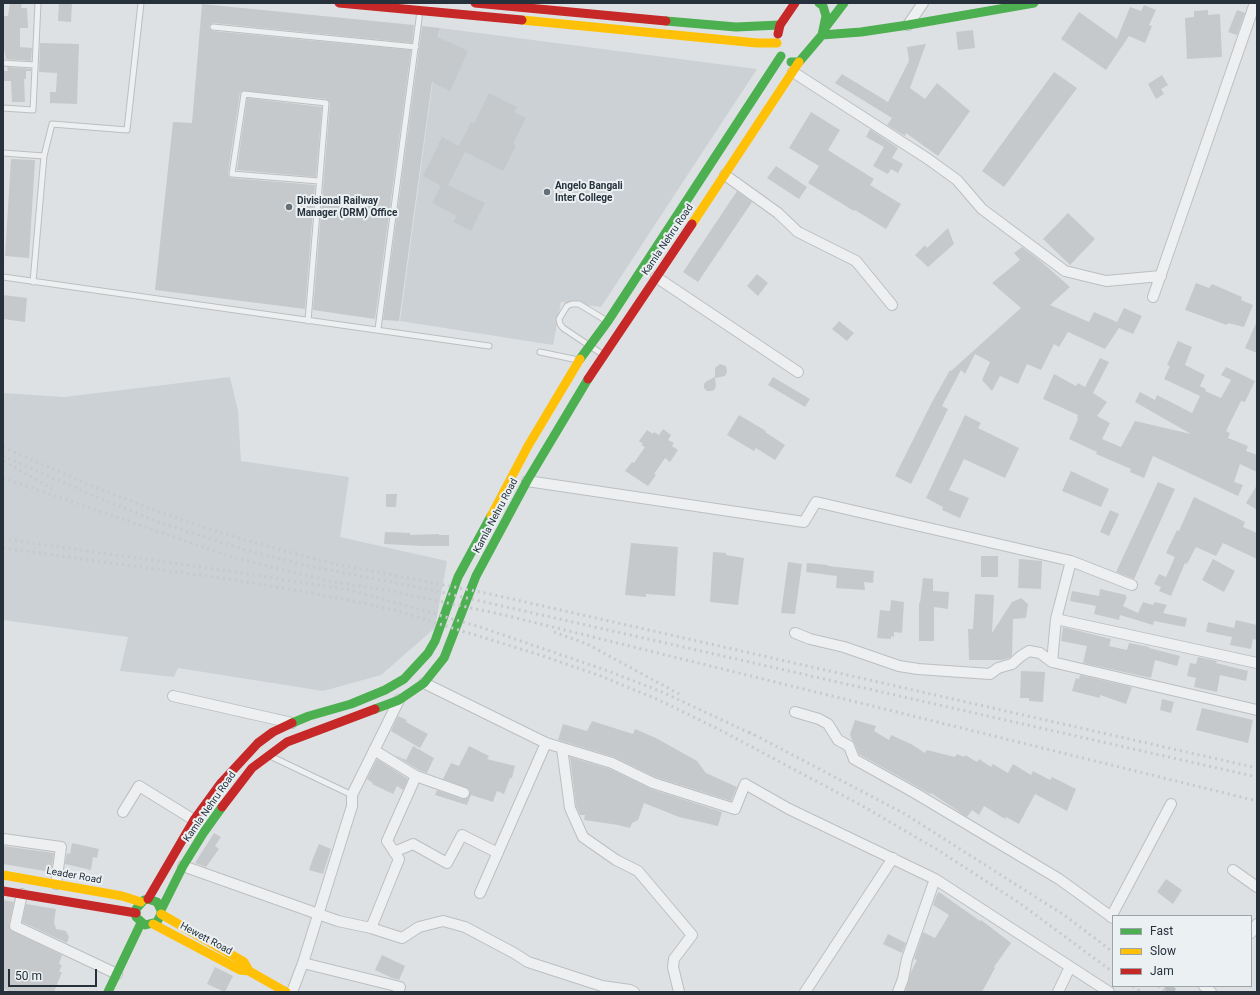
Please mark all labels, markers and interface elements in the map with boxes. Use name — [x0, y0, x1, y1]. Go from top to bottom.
place label: Angelo Bangali Inter College — [555, 180, 623, 204]
marker: Angelo Bangali Inter College — [542, 187, 552, 197]
place label: Divisional Railway Manager (DRM) Office — [297, 195, 397, 218]
marker: Divisional Railway Manager (DRM) Office — [284, 202, 294, 212]
street label: Kamla Nehru Road — [640, 202, 696, 278]
street label: Kamla Nehru Road — [471, 476, 521, 556]
street label: Kamla Nehru Road — [181, 770, 239, 844]
street label: Leader Road — [45, 865, 103, 887]
legend — [1112, 915, 1252, 987]
street label: Hewett Road — [178, 920, 234, 958]
text: Fast — [1150, 924, 1173, 938]
text: Slow — [1150, 944, 1176, 958]
scale bar — [10, 961, 99, 987]
text: Jam — [1150, 964, 1174, 978]
text: 50 m — [15, 969, 42, 983]

